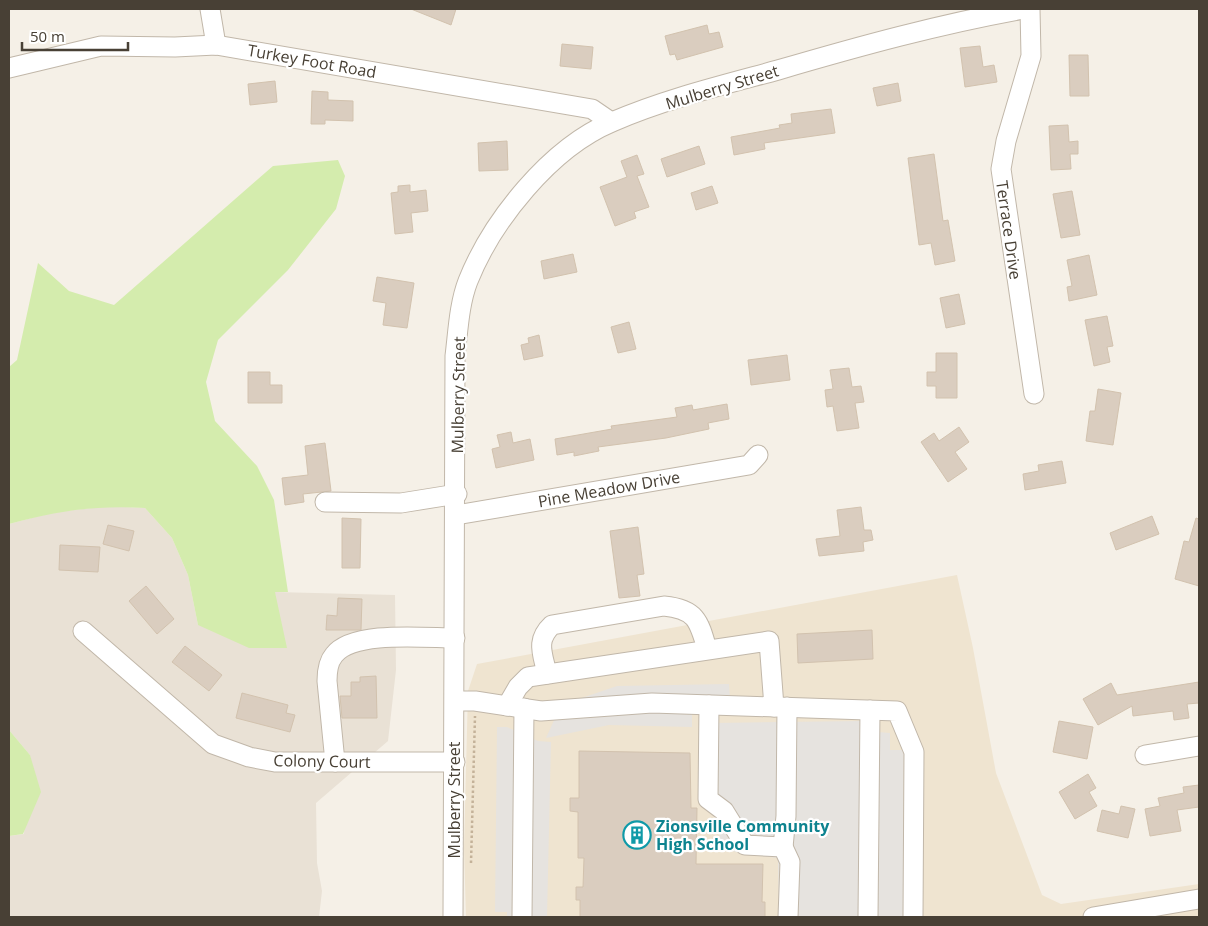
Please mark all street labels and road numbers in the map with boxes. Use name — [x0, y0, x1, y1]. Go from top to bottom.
street label: Turkey Foot Road — [246, 39, 378, 83]
street label: Mulberry Street — [663, 59, 781, 115]
street label: Terrace Drive — [991, 179, 1027, 281]
street label: Mulberry Street — [446, 336, 470, 454]
street label: Pine Meadow Drive — [536, 466, 682, 512]
street label: Mulberry Street — [443, 741, 465, 858]
street label: Colony Court — [273, 749, 371, 773]

